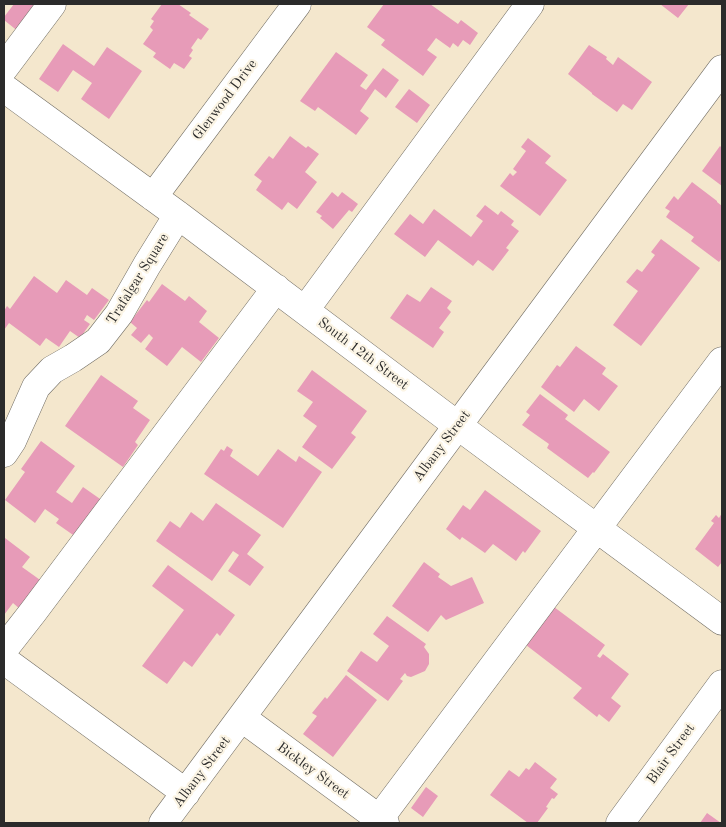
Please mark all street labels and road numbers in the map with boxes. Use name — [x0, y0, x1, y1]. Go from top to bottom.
street label: Glenwood Drive — [189, 56, 261, 144]
street label: Trafalgar Square — [103, 230, 173, 328]
street label: South 12th Street — [314, 314, 412, 394]
street label: Albany Street — [410, 407, 474, 485]
street label: Blair Street — [643, 720, 699, 788]
street label: Albany Street — [170, 733, 234, 811]
street label: Bickley Street — [273, 739, 353, 803]

